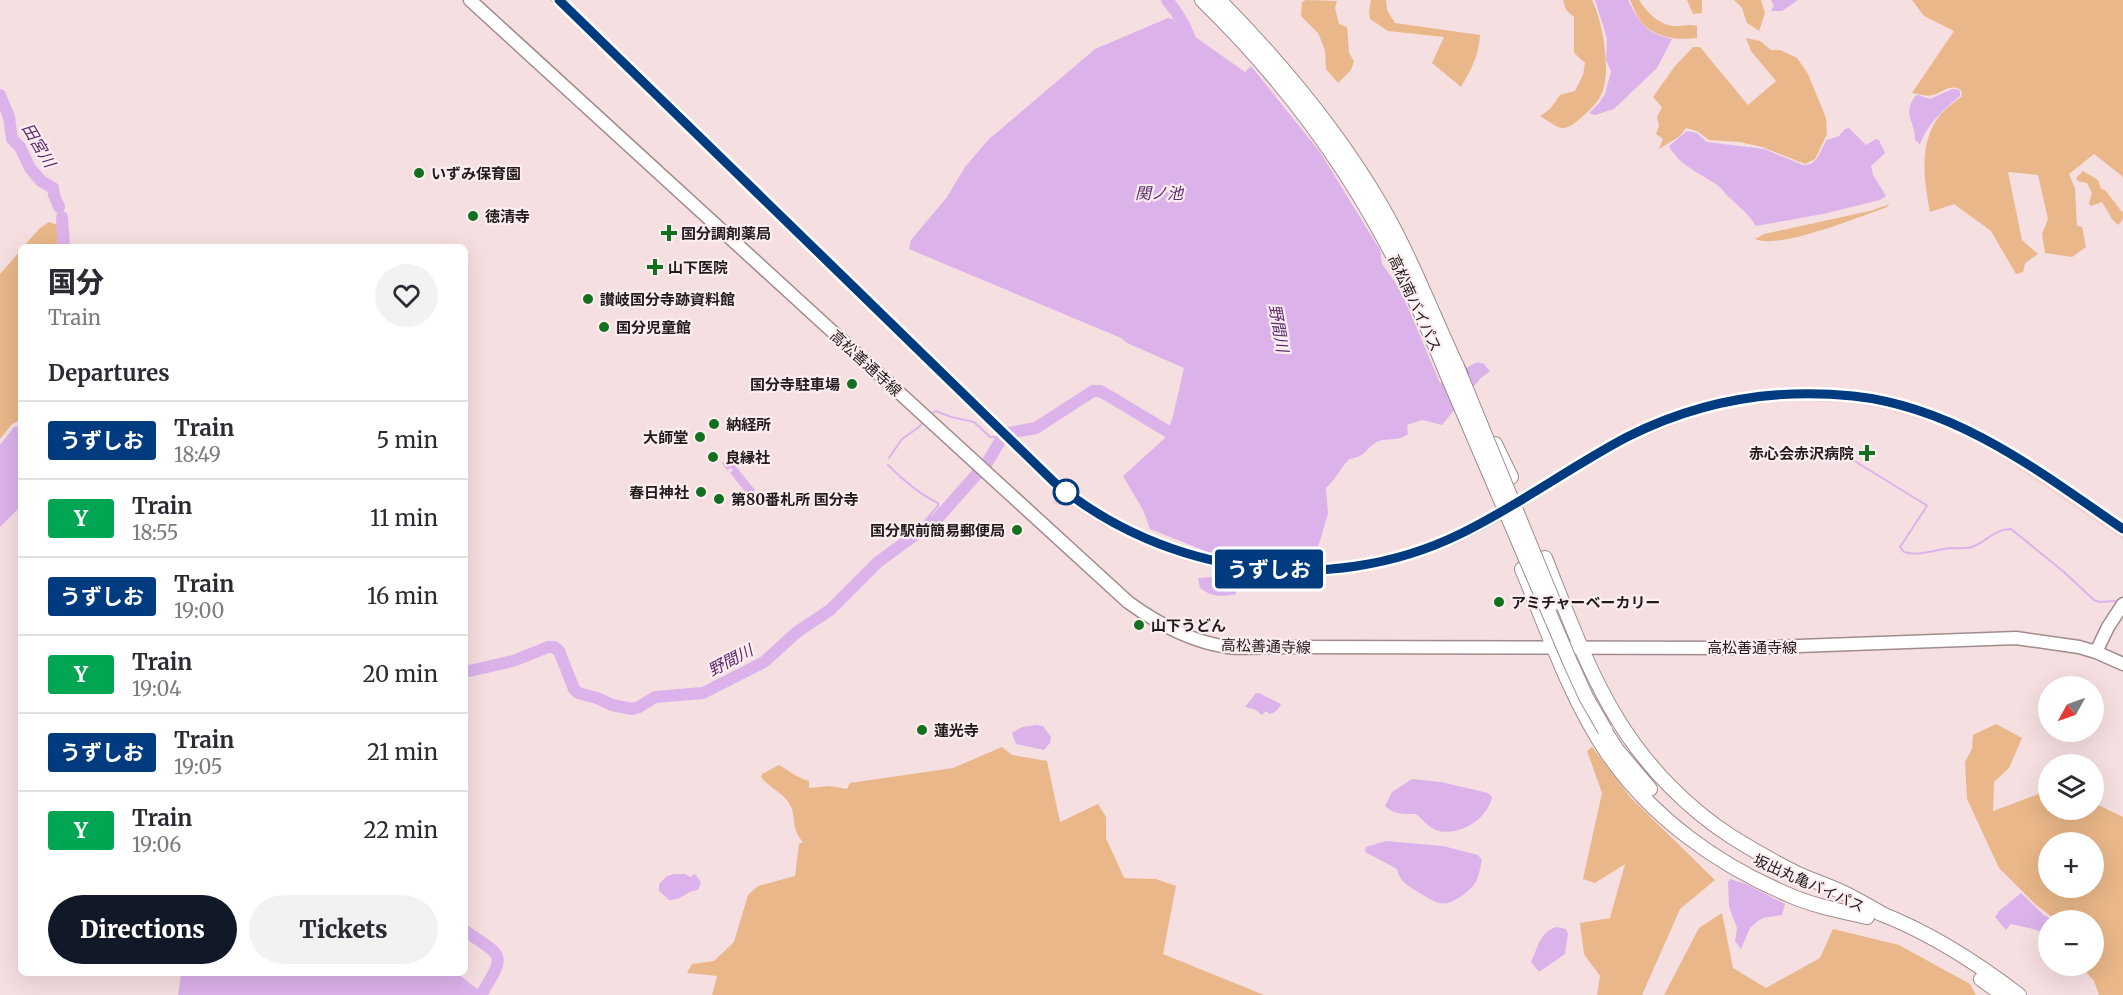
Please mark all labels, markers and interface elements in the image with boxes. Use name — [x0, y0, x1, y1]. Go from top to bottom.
water label: 田宮川 — [18, 119, 61, 172]
place label: いずみ保育園 — [431, 164, 521, 183]
marker: いずみ保育園 — [412, 166, 426, 180]
water label: 関ノ池 — [1135, 183, 1185, 203]
place label: 徳清寺 — [485, 207, 530, 226]
marker: 徳清寺 — [466, 209, 480, 223]
place label: 国分調剤薬局 — [681, 224, 771, 243]
marker: 国分調剤薬局 — [662, 226, 676, 240]
street label: 高松南バイパス — [1384, 252, 1446, 354]
marker: 山下医院 — [646, 258, 664, 276]
place label: 山下医院 — [668, 258, 728, 277]
text: 国分 — [48, 264, 104, 300]
button: heart — [375, 264, 438, 327]
place label: 讃岐国分寺跡資料館 — [600, 290, 735, 309]
marker: 讃岐国分寺跡資料館 — [581, 292, 595, 306]
water label: 野間川 — [1265, 303, 1293, 355]
text: Train — [48, 305, 101, 330]
place label: 国分児童館 — [616, 318, 691, 337]
marker: 国分児童館 — [597, 320, 611, 334]
street label: 高松善通寺線 — [826, 326, 906, 400]
text: Departures — [48, 359, 170, 387]
place label: 国分寺駐車場 — [750, 375, 840, 394]
marker: 国分寺駐車場 — [845, 377, 859, 391]
text: Train — [174, 414, 234, 442]
place label: 納経所 — [726, 415, 771, 434]
marker: 納経所 — [707, 417, 721, 431]
text: 5 min — [376, 426, 438, 454]
text: うずしお — [60, 427, 144, 454]
place label: 大師堂 — [643, 428, 688, 447]
marker: 大師堂 — [693, 430, 707, 444]
text: 18:49 — [174, 442, 221, 467]
place label: 赤心会赤沢病院 — [1749, 444, 1854, 463]
marker: 赤心会赤沢病院 — [1858, 444, 1876, 462]
place label: 良縁社 — [725, 448, 770, 467]
marker: 良縁社 — [706, 450, 720, 464]
unlabelled marker — [1053, 479, 1079, 505]
place label: 春日神社 — [629, 483, 689, 502]
marker: 春日神社 — [694, 485, 708, 499]
place label: 第80番札所 国分寺 — [731, 490, 859, 509]
text: Train — [132, 492, 192, 520]
marker: 第80番札所 国分寺 — [712, 492, 726, 506]
text: 11 min — [370, 504, 438, 532]
text: Y — [74, 505, 88, 532]
text: 18:55 — [132, 520, 178, 545]
place label: 国分駅前簡易郵便局 — [870, 521, 1005, 540]
marker: 国分駅前簡易郵便局 — [1010, 523, 1024, 537]
line badge: うずしお — [1227, 550, 1311, 588]
text: うずしお — [1227, 556, 1311, 583]
text: Train — [174, 570, 234, 598]
text: 16 min — [367, 582, 438, 610]
text: うずしお — [60, 583, 144, 610]
place label: アミチャーベーカリー — [1511, 593, 1661, 612]
marker: アミチャーベーカリー — [1492, 595, 1506, 609]
text: 19:00 — [174, 598, 224, 623]
place label: 山下うどん — [1151, 616, 1226, 635]
marker: 山下うどん — [1132, 618, 1146, 632]
street label: 高松善通寺線 — [1221, 635, 1311, 657]
street label: 高松善通寺線 — [1707, 638, 1797, 657]
water label: 野間川 — [704, 639, 758, 680]
text: Train — [132, 648, 192, 676]
text: 20 min — [362, 660, 438, 688]
text: Y — [74, 661, 88, 688]
text: 19:04 — [132, 676, 181, 701]
north arrow — [2038, 676, 2104, 742]
map controls — [2038, 676, 2104, 976]
place label: 蓮光寺 — [934, 721, 979, 740]
marker: 蓮光寺 — [915, 723, 929, 737]
text: Train — [174, 726, 234, 754]
text: 21 min — [367, 738, 438, 766]
text: うずしお — [60, 739, 144, 766]
text: 19:05 — [174, 754, 223, 779]
button: layers — [2038, 754, 2104, 820]
text: Train — [132, 804, 192, 832]
text: 22 min — [364, 816, 438, 844]
text: Y — [74, 817, 88, 844]
text: 19:06 — [132, 832, 181, 857]
button: + — [2038, 832, 2104, 898]
street label: 坂出丸亀バイパス — [1750, 850, 1868, 916]
button: Directions — [48, 895, 237, 964]
button: Tickets — [249, 895, 438, 964]
button: − — [2038, 910, 2104, 976]

